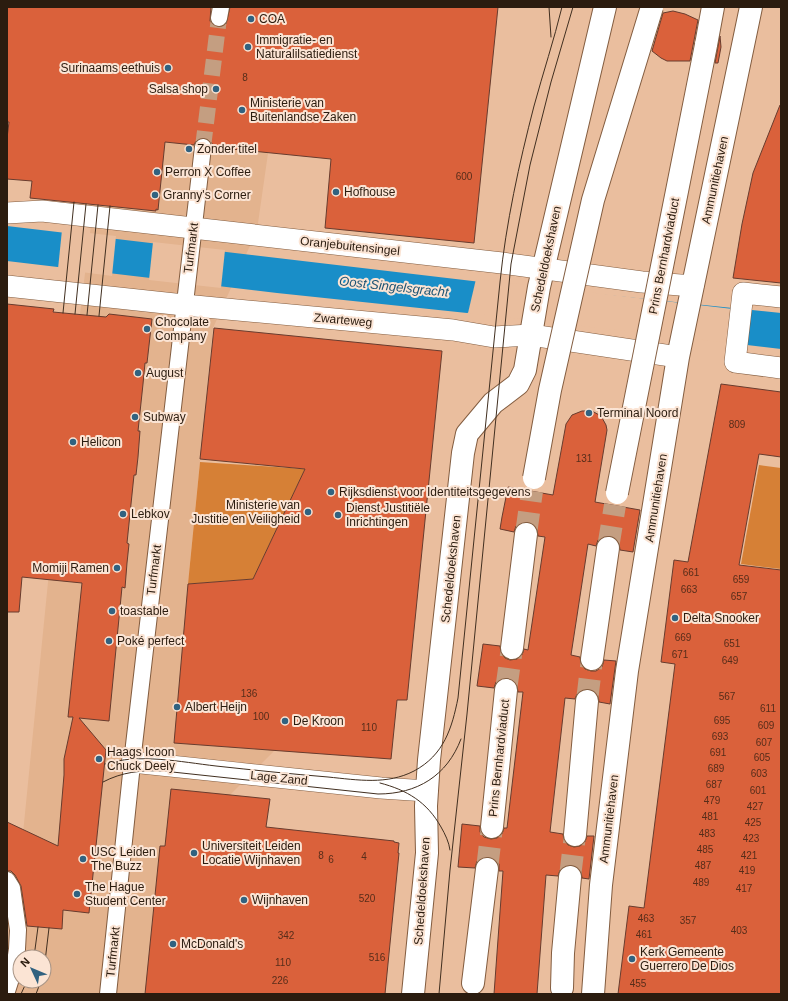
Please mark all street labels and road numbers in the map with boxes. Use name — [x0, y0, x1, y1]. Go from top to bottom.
street label: Ammunitiehaven — [699, 135, 731, 225]
street label: Prins Bernhardviaduct — [646, 196, 682, 315]
street label: Schedeldoekshaven — [528, 205, 564, 313]
street label: Turfmarkt — [181, 221, 201, 274]
street label: Oranjebuitensingel — [300, 234, 400, 258]
street label: Zwarteweg — [313, 310, 373, 330]
street label: Ammunitiehaven — [642, 453, 670, 543]
street label: Schedeldoekshaven — [438, 515, 464, 623]
street label: Turfmarkt — [144, 543, 164, 596]
street label: Prins Bernhardviaduct — [486, 698, 512, 817]
street label: Lage Zand — [250, 768, 308, 788]
street label: Ammunitiehaven — [597, 774, 621, 864]
street label: Schedeldoekshaven — [411, 837, 433, 945]
street label: Turfmarkt — [103, 925, 123, 978]

